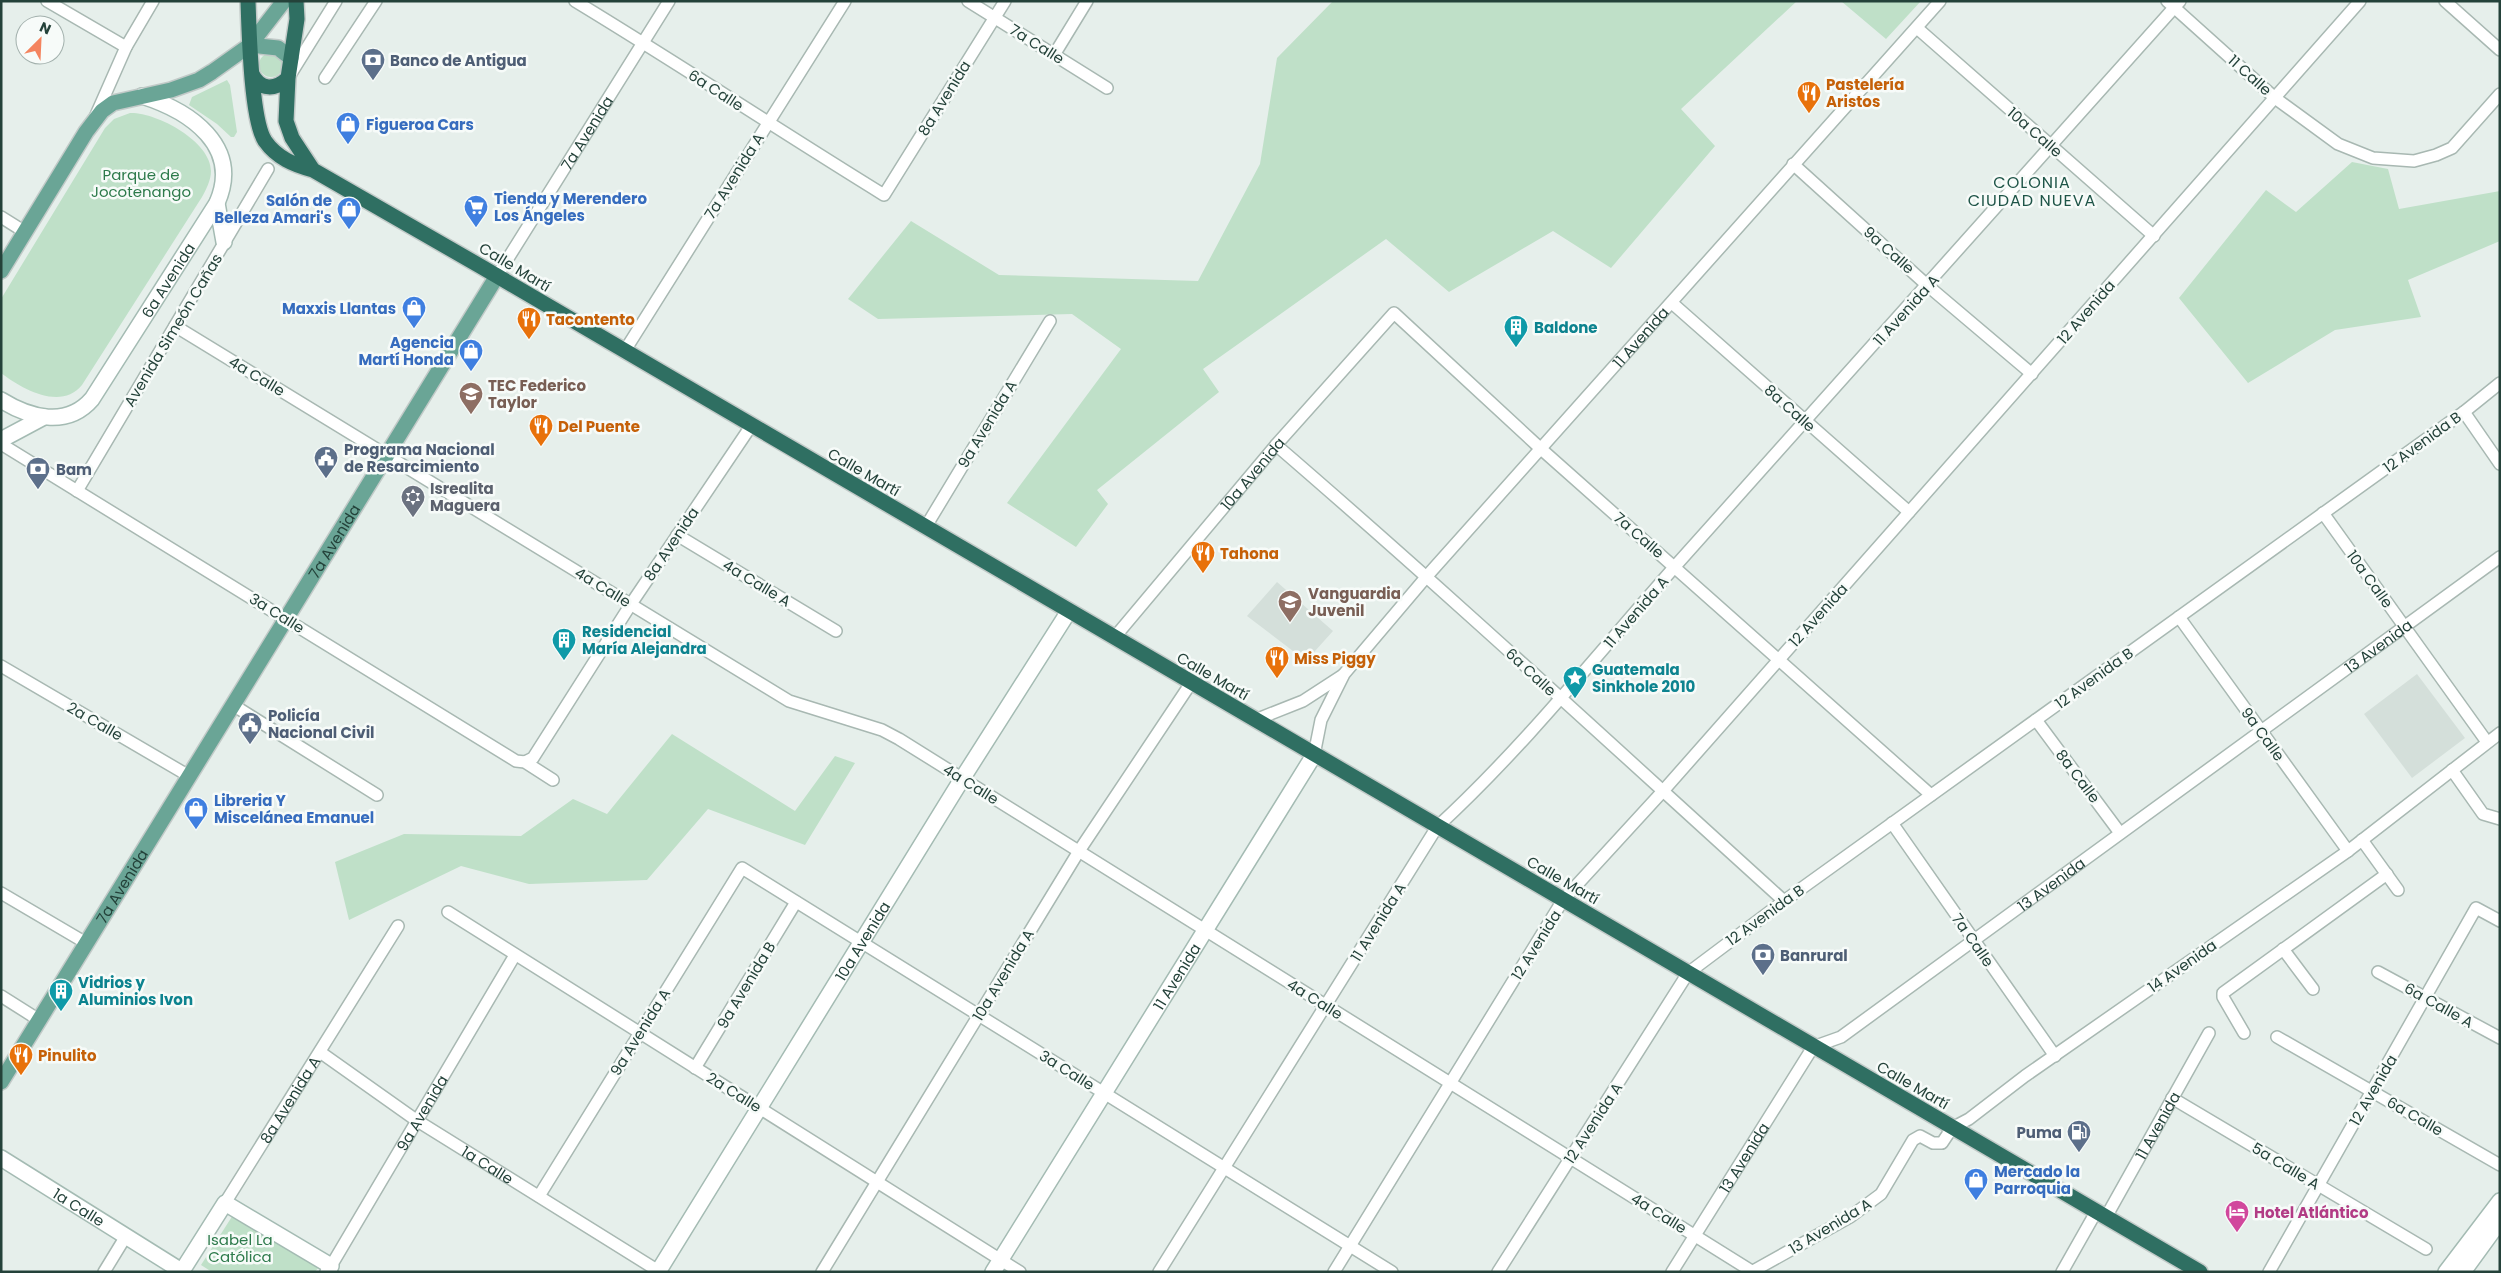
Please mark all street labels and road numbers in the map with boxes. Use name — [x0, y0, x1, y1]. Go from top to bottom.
street label: 7a Calle — [1006, 19, 1068, 69]
street label: 11 Calle — [2224, 50, 2276, 100]
street label: 8a Avenida — [913, 56, 975, 140]
street label: 6a Calle — [684, 64, 748, 116]
street label: 7a Avenida — [555, 92, 618, 174]
street label: 10a Calle — [2003, 102, 2067, 162]
street label: 7a Avenida A — [699, 129, 769, 223]
street label: 9a Calle — [1859, 221, 1919, 279]
street label: Calle Martí — [475, 237, 555, 297]
street label: 6a Avenida — [136, 238, 200, 322]
street label: Avenida Simeón Cañas — [119, 249, 227, 410]
street label: 11 Avenida A — [1868, 270, 1944, 350]
street label: 12 Avenida — [2052, 275, 2120, 349]
street label: 11 Avenida — [1608, 302, 1673, 372]
street label: 4a Calle — [225, 351, 289, 401]
street label: 9a Avenida A — [952, 376, 1022, 472]
street label: 8a Calle — [1760, 379, 1820, 437]
street label: 12 Avenida B — [2379, 406, 2465, 478]
street label: 10a Avenida — [1215, 432, 1289, 514]
street label: Calle Martí — [824, 443, 904, 501]
street label: 7a Avenida — [303, 500, 365, 582]
street label: 8a Avenida — [639, 503, 703, 585]
street label: 7a Calle — [1609, 507, 1669, 563]
street label: 10a Calle — [2342, 546, 2398, 612]
street label: 4a Calle A — [719, 554, 795, 612]
street label: 4a Calle — [571, 562, 635, 612]
street label: 11 Avenida A — [1599, 571, 1673, 653]
street label: 12 Avenida — [1784, 579, 1852, 651]
street label: 3a Calle — [245, 588, 309, 638]
street label: 13 Avenida — [2340, 614, 2416, 677]
street label: 12 Avenida B — [2051, 642, 2137, 714]
street label: 6a Calle — [1501, 643, 1561, 701]
street label: Calle Martí — [1173, 647, 1253, 705]
street label: 2a Calle — [63, 697, 127, 745]
street label: 9a Calle — [2236, 703, 2290, 765]
street label: 8a Calle — [2051, 745, 2105, 807]
street label: 4a Calle — [939, 759, 1003, 809]
street label: 7a Avenida — [91, 845, 152, 927]
street label: Calle Martí — [1523, 851, 1603, 909]
street label: 13 Avenida — [2013, 852, 2089, 916]
street label: 11 Avenida A — [1345, 879, 1411, 965]
street label: 12 Avenida B — [1722, 879, 1808, 951]
street label: 10a Avenida — [830, 897, 895, 985]
street label: 12 Avenida — [1506, 906, 1566, 984]
street label: 7a Calle — [1947, 909, 1999, 971]
street label: 10a Avenida A — [967, 925, 1039, 1025]
street label: 14 Avenida — [2143, 935, 2221, 997]
street label: 9a Avenida B — [712, 938, 780, 1032]
street label: 11 Avenida — [1148, 939, 1205, 1014]
street label: 4a Calle — [1283, 974, 1347, 1024]
street label: 6a Calle A — [2401, 977, 2477, 1033]
street label: 9a Avenida A — [605, 984, 675, 1080]
street label: 3a Calle — [1035, 1045, 1099, 1095]
street label: 12 Avenida — [2344, 1051, 2402, 1129]
street label: 8a Avenida A — [254, 1052, 325, 1147]
street label: Calle Martí — [1873, 1056, 1953, 1114]
street label: 2a Calle — [702, 1067, 766, 1117]
street label: 9a Avenida — [391, 1071, 452, 1155]
street label: 12 Avenida A — [1559, 1078, 1627, 1168]
street label: 11 Avenida — [2130, 1087, 2185, 1163]
street label: 6a Calle — [2383, 1091, 2447, 1141]
street label: 13 Avenida — [1714, 1119, 1774, 1197]
street label: 5a Calle A — [2248, 1137, 2324, 1195]
street label: 1a Calle — [458, 1141, 518, 1189]
street label: 1a Calle — [49, 1183, 109, 1231]
street label: 4a Calle — [1627, 1188, 1691, 1238]
street label: 13 Avenida A — [1785, 1193, 1875, 1259]

